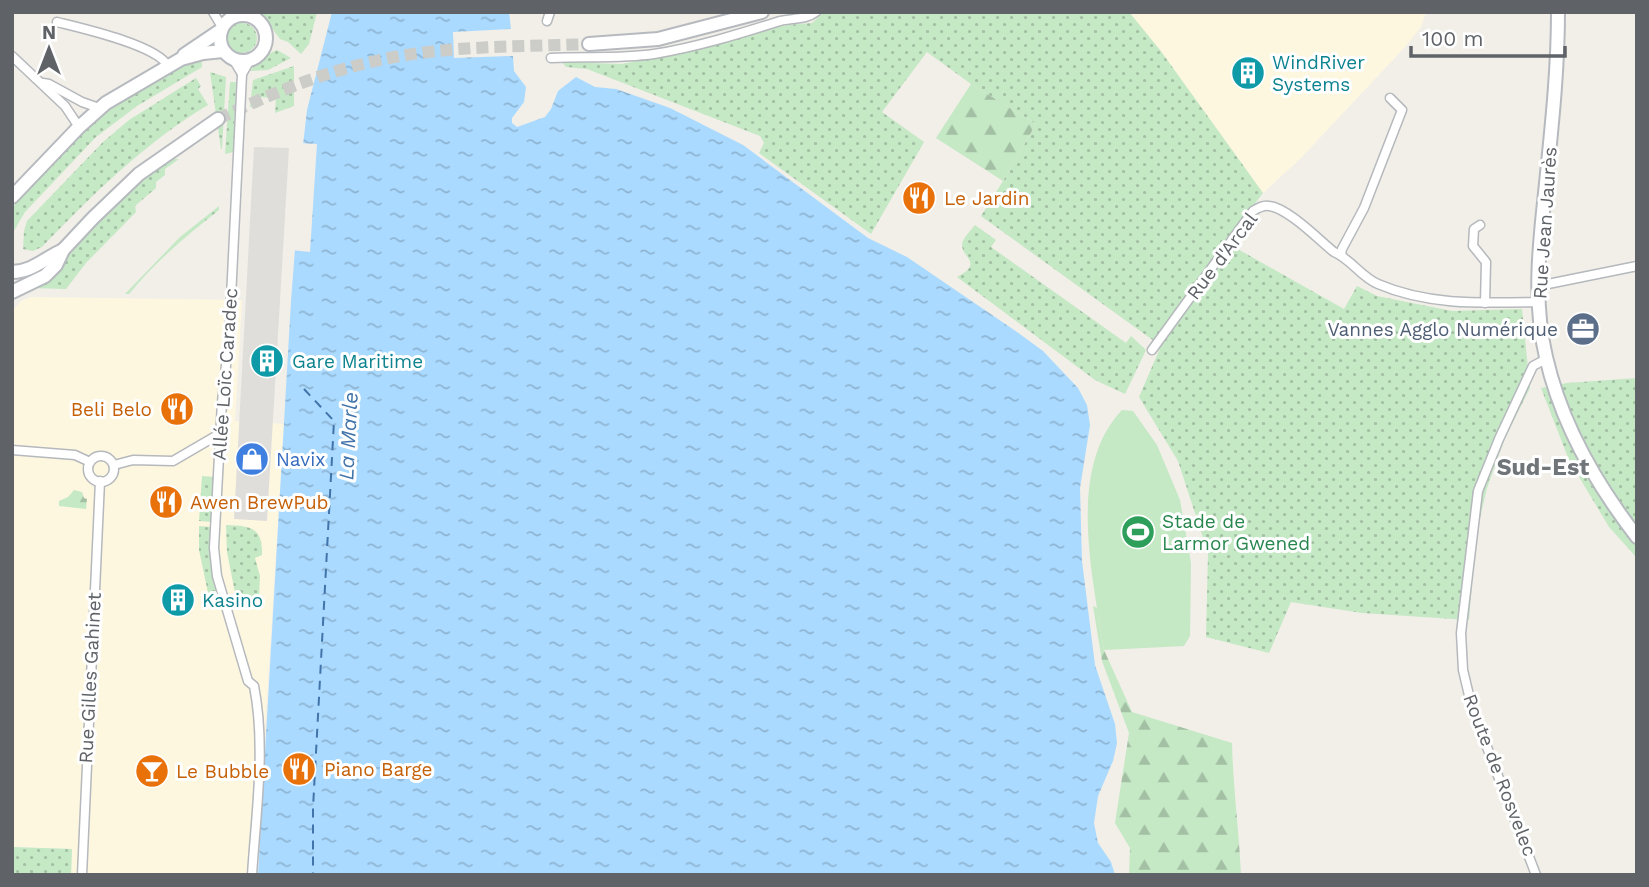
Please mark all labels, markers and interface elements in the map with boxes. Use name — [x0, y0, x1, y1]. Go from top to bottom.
north arrow — [14, 14, 84, 84]
scale bar — [1411, 14, 1565, 58]
text: N — [42, 21, 56, 44]
text: 100 m — [1422, 26, 1484, 51]
place label: WindRiver Systems — [1272, 51, 1365, 96]
building icon: WindRiver Systems — [1229, 54, 1267, 92]
street label: Rue Jean Jaurès — [1528, 146, 1562, 300]
restaurant icon: Le Jardin — [900, 179, 938, 217]
place label: Le Jardin — [944, 187, 1029, 210]
street label: Rue d'Arcal — [1182, 208, 1262, 304]
street label: Allée Loïc Caradec — [208, 287, 242, 461]
office icon: Vannes Agglo Numérique — [1564, 310, 1602, 348]
place label: Vannes Agglo Numérique — [1327, 318, 1558, 341]
building icon: Gare Maritime — [248, 342, 286, 380]
place label: Gare Maritime — [292, 350, 423, 373]
restaurant icon: Beli Belo — [158, 390, 196, 428]
water label: La Marle — [333, 391, 363, 481]
place label: Beli Belo — [71, 398, 152, 421]
shop icon: Navix — [233, 440, 271, 478]
place label: Navix — [276, 448, 325, 471]
district label: Sud-Est — [1497, 454, 1589, 481]
restaurant icon: Awen BrewPub — [147, 483, 185, 521]
place label: Awen BrewPub — [190, 491, 329, 514]
place label: Stade de Larmor Gwened — [1162, 510, 1310, 555]
sports icon: Stade de Larmor Gwened — [1119, 513, 1157, 551]
building icon: Kasino — [159, 581, 197, 619]
place label: Kasino — [202, 589, 263, 612]
street label: Rue Gilles Gahinet — [74, 592, 106, 764]
street label: Route de Rosvelec — [1458, 691, 1542, 859]
restaurant icon: Piano Barge — [280, 750, 318, 788]
bar icon: Le Bubble — [133, 752, 171, 790]
place label: Piano Barge — [324, 758, 433, 781]
place label: Le Bubble — [176, 760, 269, 783]

